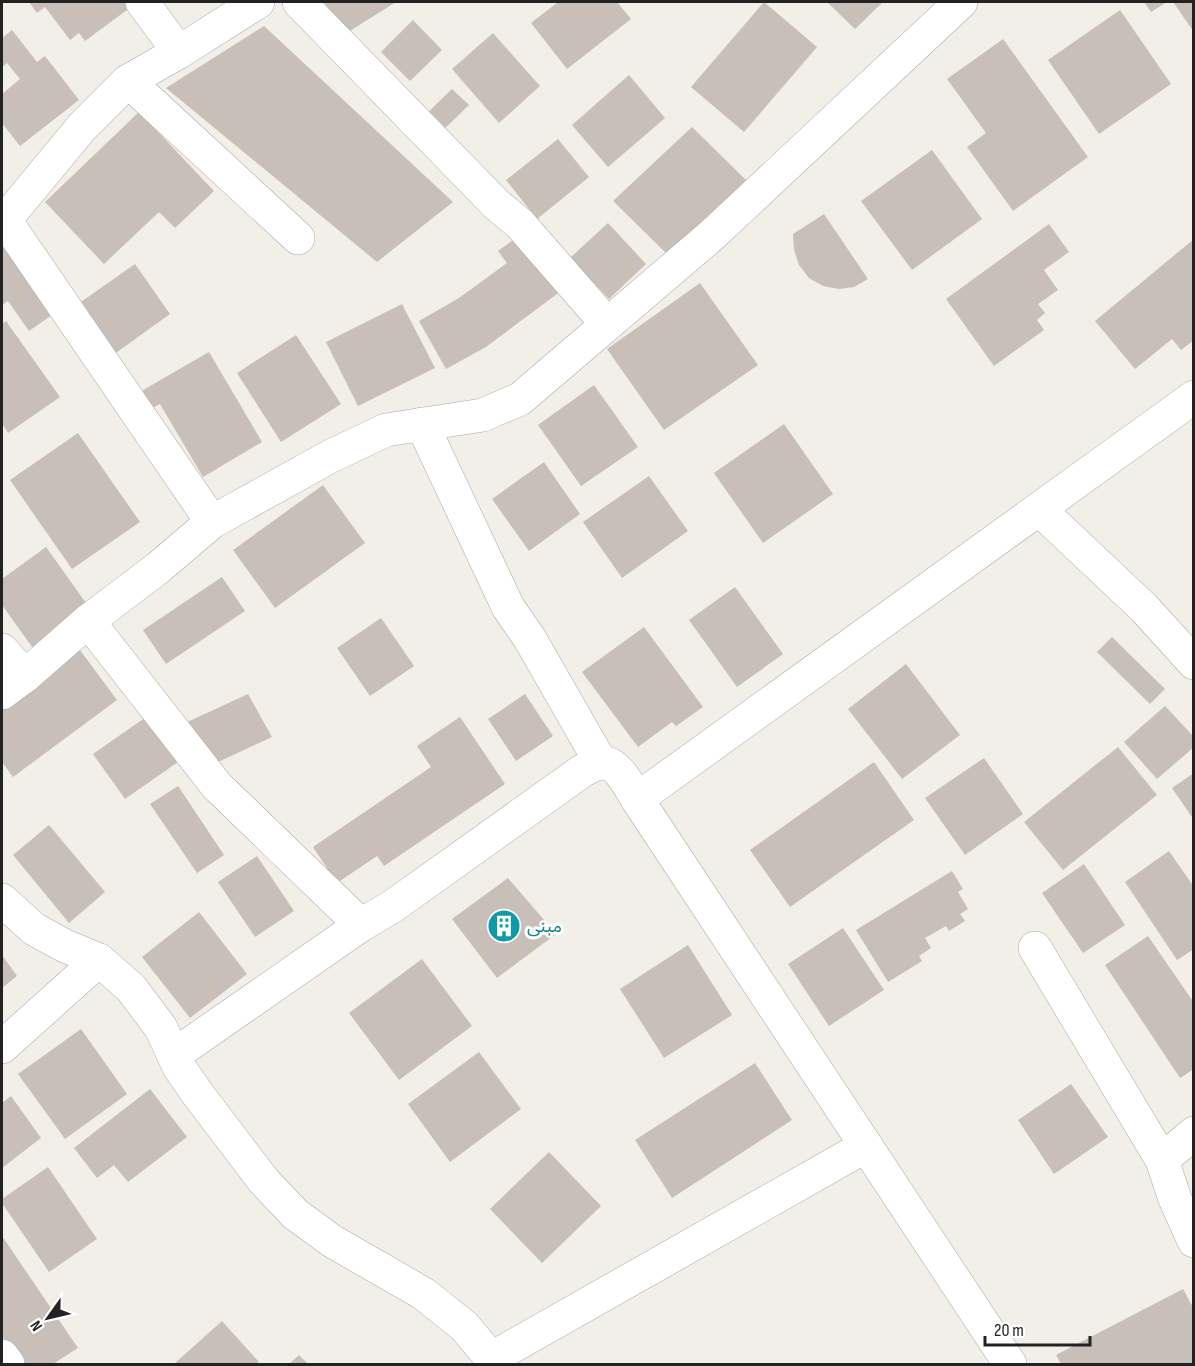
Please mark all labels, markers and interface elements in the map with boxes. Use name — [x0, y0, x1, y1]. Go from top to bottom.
building icon: مبنى — [486, 908, 522, 944]
place label: مبنى — [527, 916, 562, 937]
north arrow — [18, 1288, 78, 1348]
scale bar — [985, 1309, 1090, 1347]
text: N — [27, 1317, 47, 1334]
text: 20 m — [994, 1320, 1024, 1341]

